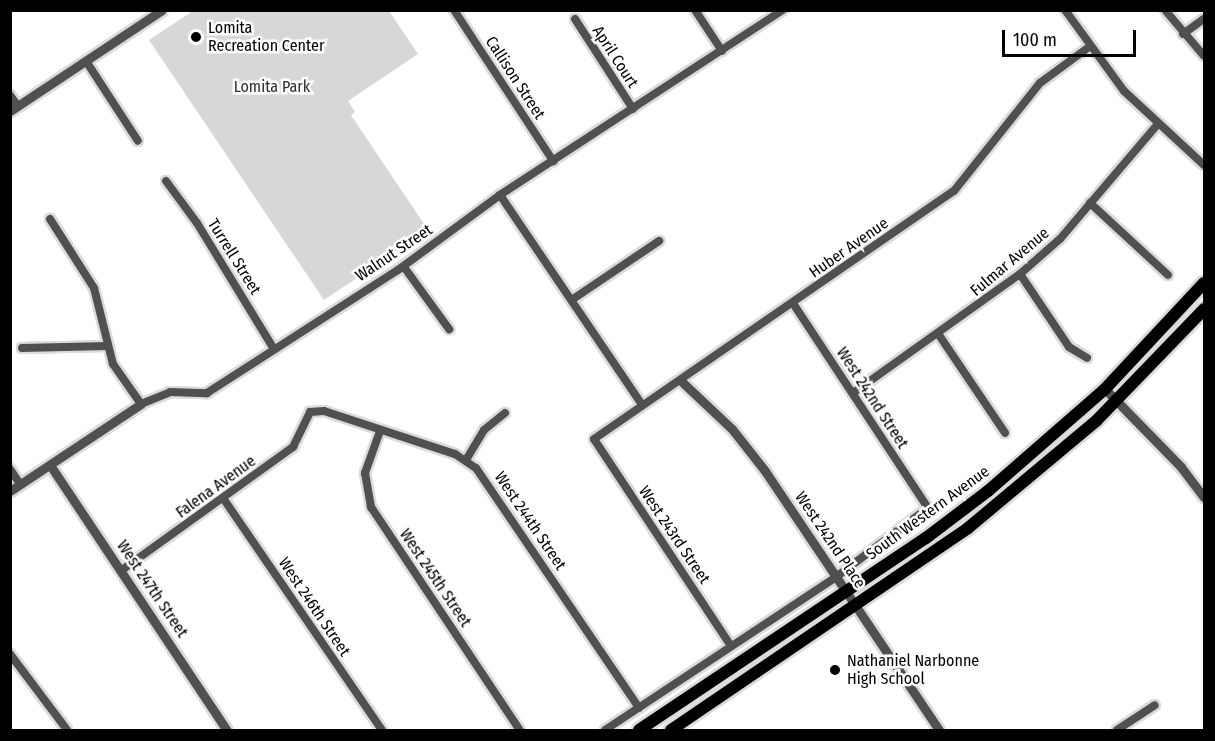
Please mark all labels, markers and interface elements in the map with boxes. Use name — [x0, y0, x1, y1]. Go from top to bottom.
place label: Lomita Recreation Center — [208, 18, 324, 56]
scale bar — [1005, 18, 1138, 56]
street label: April Court — [588, 22, 642, 92]
text: 100 m — [1013, 29, 1057, 51]
marker: Lomita Recreation Center — [189, 30, 203, 44]
street label: Callison Street — [481, 33, 549, 123]
park label: Lomita Park — [234, 77, 310, 97]
street label: Huber Avenue — [806, 214, 892, 282]
street label: Turrell Street — [203, 216, 265, 298]
street label: Walnut Street — [352, 220, 436, 286]
street label: Fulmar Avenue — [967, 224, 1053, 300]
street label: West 242nd Street — [832, 344, 912, 452]
street label: Falena Avenue — [172, 452, 260, 522]
street label: South Western Avenue — [863, 462, 993, 564]
street label: West 244th Street — [490, 468, 570, 574]
street label: West 243rd Street — [634, 482, 714, 588]
street label: West 242nd Place — [791, 488, 869, 592]
street label: West 245th Street — [395, 525, 475, 631]
street label: West 247th Street — [112, 537, 192, 641]
street label: West 246th Street — [274, 554, 354, 660]
place label: Nathaniel Narbonne High School — [847, 651, 979, 689]
marker: Nathaniel Narbonne High School — [828, 663, 842, 677]

